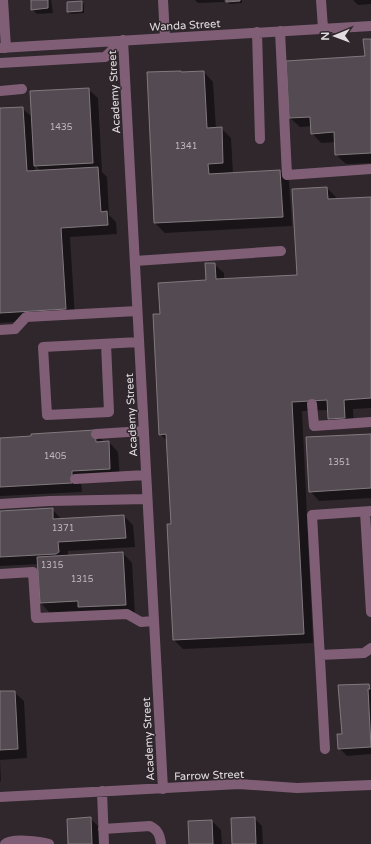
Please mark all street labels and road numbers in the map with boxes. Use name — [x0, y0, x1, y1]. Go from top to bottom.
street label: Wanda Street — [149, 17, 221, 34]
street label: Academy Street — [106, 50, 123, 134]
street label: Academy Street — [123, 373, 140, 457]
street label: Academy Street — [140, 697, 157, 781]
street label: Farrow Street — [174, 768, 244, 783]

